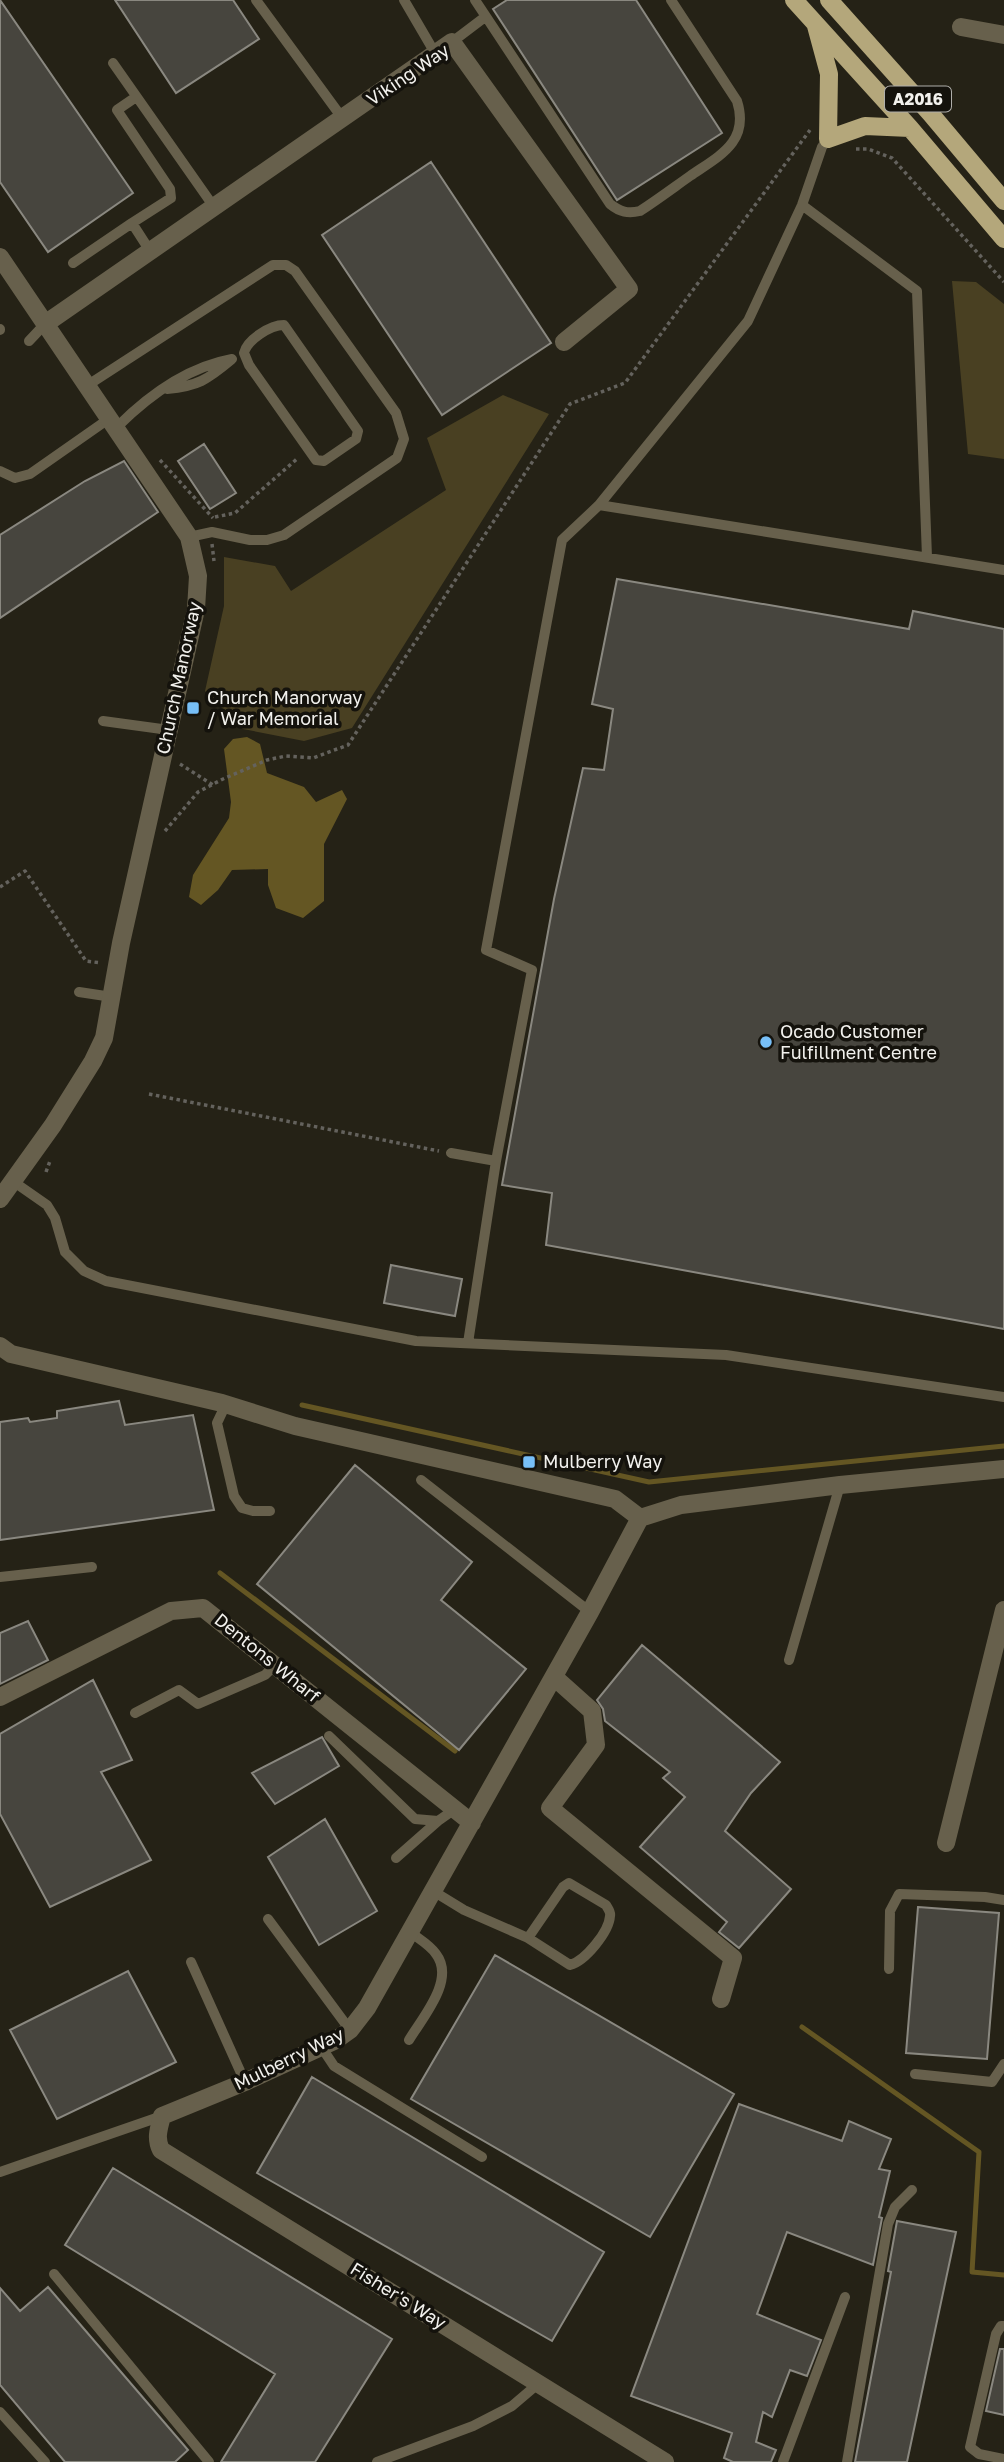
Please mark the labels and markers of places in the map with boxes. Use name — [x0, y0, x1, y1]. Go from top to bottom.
place label: Church Manorway / War Memorial — [207, 686, 362, 729]
marker: Church Manorway / War Memorial — [185, 700, 201, 716]
place label: Ocado Customer Fulfillment Centre — [780, 1020, 937, 1063]
marker: Ocado Customer Fulfillment Centre — [758, 1034, 774, 1050]
place label: Mulberry Way — [543, 1450, 662, 1472]
marker: Mulberry Way — [521, 1454, 537, 1470]

